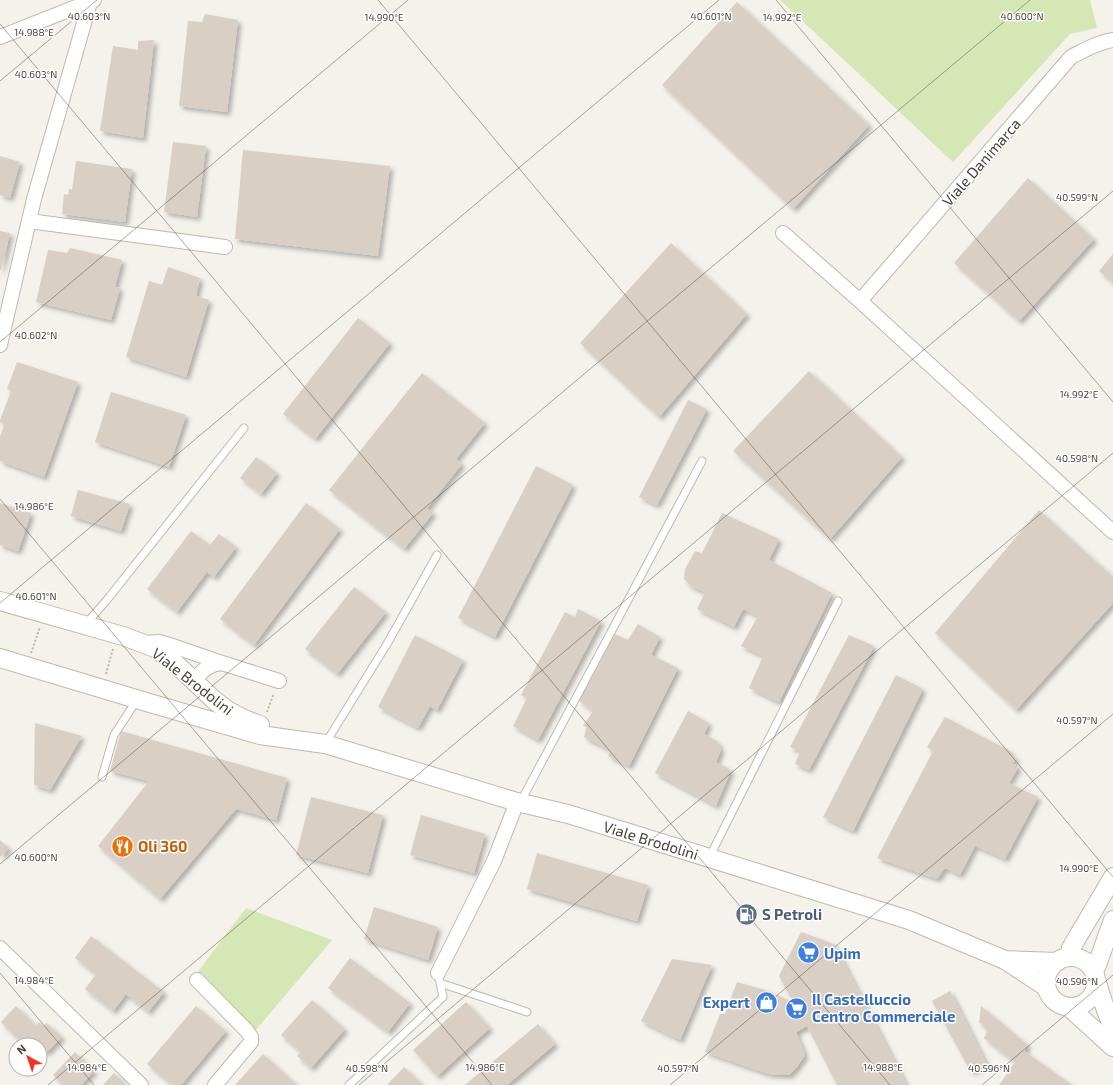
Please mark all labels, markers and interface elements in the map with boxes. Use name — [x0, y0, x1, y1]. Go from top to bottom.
text: 40.603°N — [68, 10, 110, 22]
text: 40.601°N — [691, 10, 731, 22]
text: 40.600°N — [1001, 10, 1043, 22]
text: 14.990°E — [364, 11, 404, 23]
text: 14.992°E — [763, 11, 802, 23]
text: 14.988°E — [14, 26, 54, 38]
text: 40.603°N — [15, 68, 57, 80]
street label: Viale Danimarca — [938, 114, 1024, 210]
text: 40.599°N — [1056, 191, 1098, 203]
text: 40.602°N — [15, 329, 57, 341]
text: 14.992°E — [1060, 388, 1099, 400]
text: 40.598°N — [1056, 452, 1098, 464]
text: 14.986°E — [14, 500, 54, 512]
text: 40.601°N — [16, 590, 56, 602]
street label: Viale Brodolini — [149, 644, 237, 718]
text: 40.597°N — [1056, 714, 1098, 726]
street label: Viale Brodolini — [601, 817, 701, 863]
restaurant icon: Oli 360 — [109, 833, 135, 859]
place label: Oli 360 — [138, 837, 187, 855]
text: 40.600°N — [15, 851, 57, 863]
text: 14.990°E — [1059, 862, 1099, 874]
fuel station icon: S Petroli — [733, 901, 759, 927]
place label: S Petroli — [762, 905, 822, 923]
supermarket icon: Upim — [795, 940, 821, 966]
place label: Upim — [824, 944, 861, 962]
text: 14.984°E — [14, 974, 54, 986]
text: 40.596°N — [1056, 975, 1098, 987]
shop icon: Expert — [753, 989, 779, 1015]
place label: Il Castelluccio Centro Commerciale — [812, 990, 955, 1025]
place label: Expert — [703, 993, 750, 1011]
supermarket icon: Il Castelluccio Centro Commerciale — [784, 995, 810, 1021]
north arrow — [8, 1037, 48, 1077]
text: N — [14, 1041, 29, 1056]
text: 14.984°E — [67, 1061, 107, 1073]
text: 14.986°E — [465, 1061, 505, 1073]
text: 14.988°E — [863, 1061, 903, 1073]
text: 40.598°N — [346, 1062, 388, 1074]
text: 40.597°N — [657, 1062, 699, 1074]
text: 40.596°N — [968, 1062, 1010, 1074]

